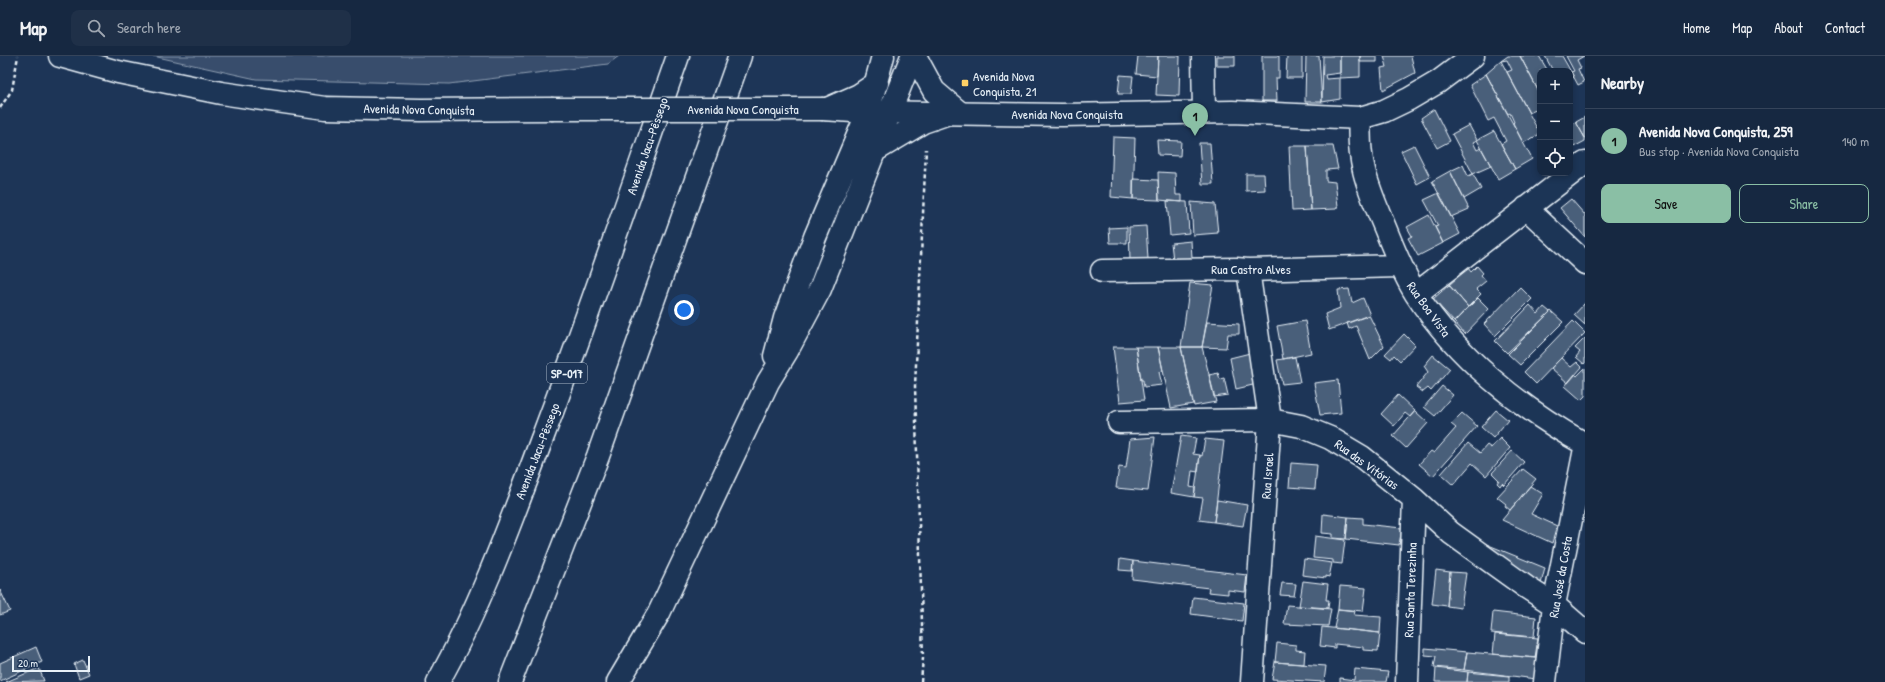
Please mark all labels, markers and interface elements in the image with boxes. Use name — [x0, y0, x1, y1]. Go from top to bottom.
search box — [71, 10, 351, 46]
text: Map — [20, 15, 47, 41]
icon: search — [85, 17, 107, 39]
text: Search here — [117, 17, 181, 38]
text: Home — [1683, 18, 1710, 37]
text: Map — [1732, 18, 1752, 37]
text: About — [1774, 18, 1803, 37]
text: Contact — [1825, 18, 1865, 37]
place label: Avenida Nova Conquista, 21 — [973, 67, 1037, 100]
map controls — [1537, 68, 1573, 176]
button: + — [1537, 68, 1573, 104]
text: Nearby — [1601, 71, 1644, 94]
marker: Avenida Nova Conquista, 21 — [960, 78, 970, 88]
street label: Avenida Jacu-Pêssego — [622, 95, 672, 197]
street label: Avenida Nova Conquista — [363, 99, 475, 119]
street label: Avenida Nova Conquista — [687, 100, 799, 118]
pin: 1 — [1182, 103, 1208, 136]
button: − — [1537, 104, 1573, 140]
street label: Avenida Nova Conquista — [1011, 105, 1123, 123]
text: Avenida Nova Conquista, 259 — [1639, 121, 1792, 142]
text: 1 — [1612, 132, 1616, 150]
text: 140 m — [1842, 132, 1869, 150]
button: locate — [1537, 140, 1573, 176]
text: Bus stop · Avenida Nova Conquista — [1639, 142, 1799, 160]
button: Save — [1601, 184, 1731, 223]
button: Share — [1739, 184, 1869, 223]
street label: Rua Castro Alves — [1211, 260, 1291, 278]
street label: Rua Boa Vista — [1403, 278, 1455, 340]
your location — [674, 300, 694, 320]
road number: SP-017 — [547, 363, 587, 383]
street label: Avenida Jacu-Pêssego — [510, 400, 564, 502]
street label: Rua das Vitórias — [1331, 435, 1403, 493]
street label: Rua Israel — [1256, 452, 1278, 500]
street label: Rua José da Costa — [1544, 535, 1576, 619]
street label: Rua Santa Terezinha — [1399, 542, 1421, 638]
scale bar — [12, 654, 90, 673]
text: 20 m — [18, 656, 38, 670]

